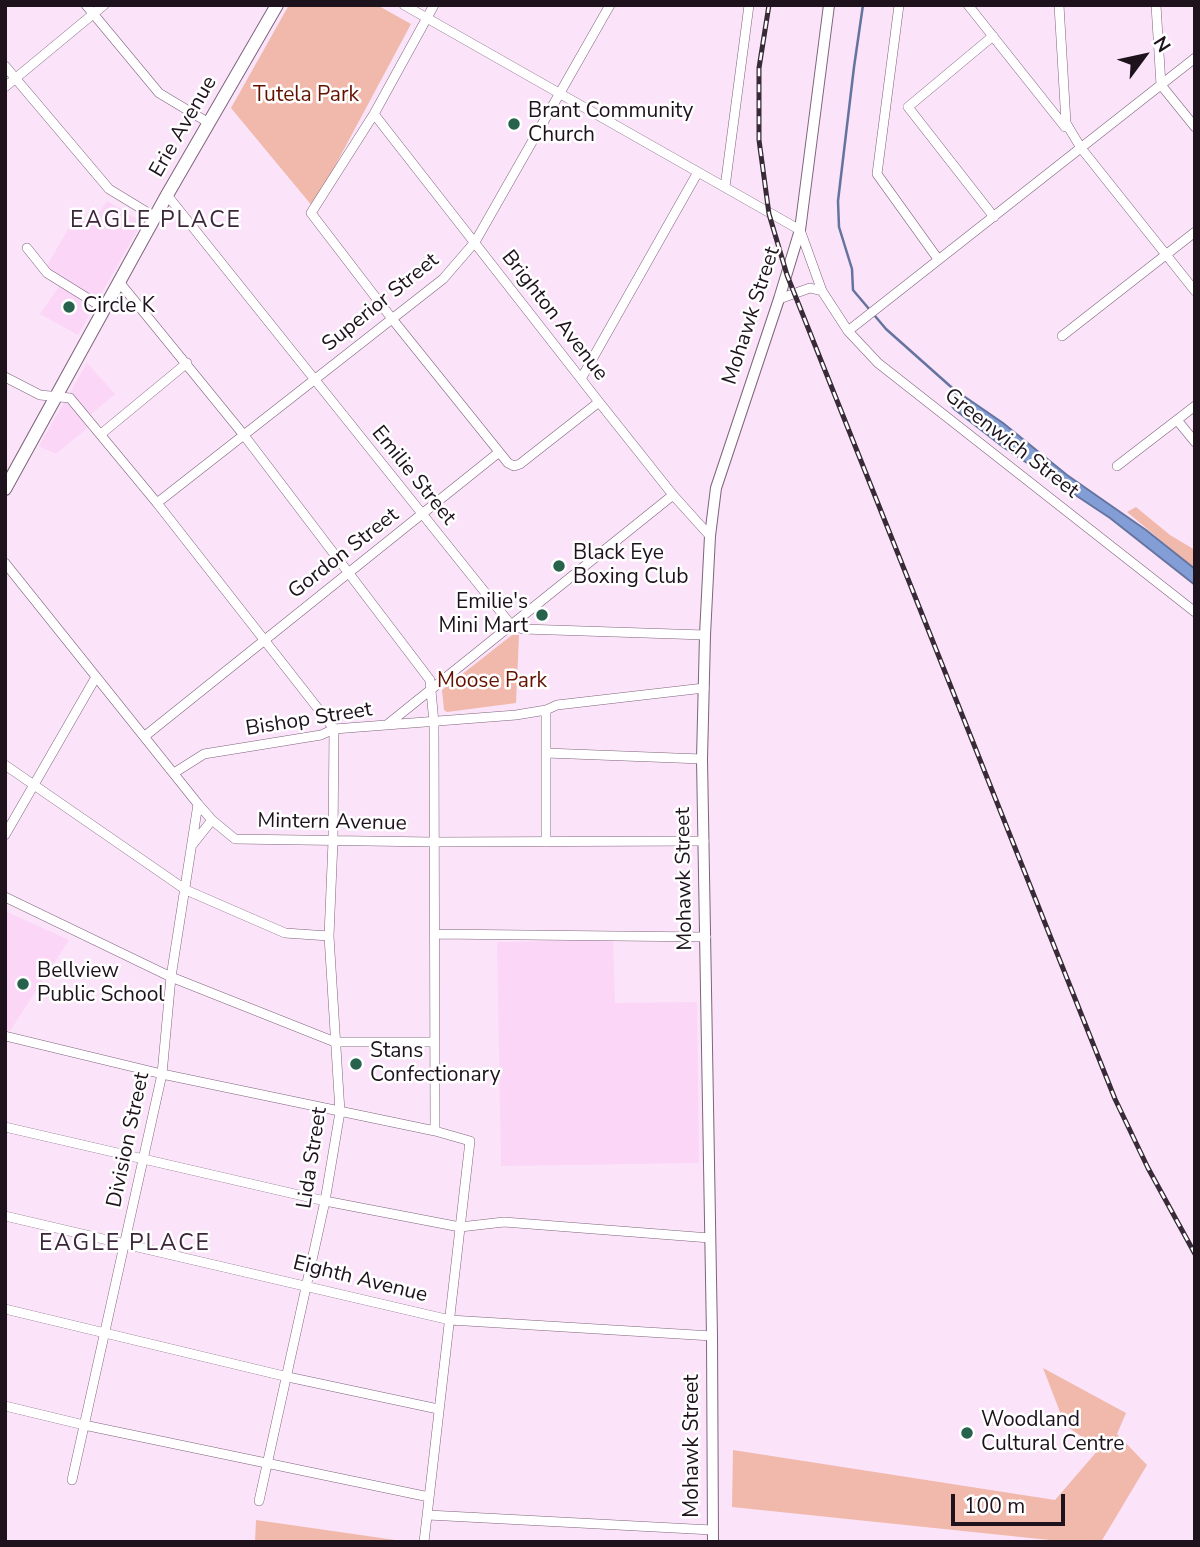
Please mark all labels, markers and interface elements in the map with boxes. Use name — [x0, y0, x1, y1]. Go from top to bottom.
north arrow — [1109, 21, 1179, 91]
text: N — [1147, 32, 1176, 58]
street label: Erie Avenue — [145, 72, 223, 182]
park label: Tutela Park — [253, 83, 359, 109]
place label: Brant Community Church — [528, 99, 693, 149]
marker: Brant Community Church — [506, 116, 522, 132]
district label: EAGLE PLACE — [71, 207, 241, 235]
street label: Mohawk Street — [718, 244, 786, 388]
street label: Brighton Avenue — [495, 246, 613, 386]
street label: Superior Street — [318, 248, 444, 358]
place label: Circle K — [83, 294, 155, 320]
marker: Circle K — [61, 299, 77, 315]
street label: Greenwich Street — [939, 384, 1083, 504]
street label: Emilie Street — [365, 421, 461, 531]
street label: Gordon Street — [284, 503, 404, 605]
place label: Black Eye Boxing Club — [573, 541, 689, 591]
marker: Black Eye Boxing Club — [551, 558, 567, 574]
place label: Emilie's Mini Mart — [438, 590, 528, 640]
marker: Emilie's Mini Mart — [534, 607, 550, 623]
park label: Moose Park — [437, 669, 547, 695]
street label: Bishop Street — [244, 698, 374, 742]
street label: Mohawk Street — [671, 807, 699, 951]
street label: Mintern Avenue — [257, 809, 407, 837]
place label: Bellview Public School — [37, 959, 165, 1009]
marker: Bellview Public School — [15, 976, 31, 992]
place label: Stans Confectionary — [370, 1039, 501, 1089]
marker: Stans Confectionary — [348, 1056, 364, 1072]
street label: Division Street — [102, 1070, 156, 1210]
street label: Lida Street — [293, 1105, 333, 1211]
district label: EAGLE PLACE — [40, 1230, 210, 1258]
street label: Eighth Avenue — [290, 1251, 430, 1309]
street label: Mohawk Street — [680, 1374, 706, 1518]
place label: Woodland Cultural Centre — [981, 1408, 1124, 1458]
marker: Woodland Cultural Centre — [959, 1425, 975, 1441]
scale bar — [955, 1480, 1069, 1524]
text: 100 m — [964, 1492, 1025, 1520]

